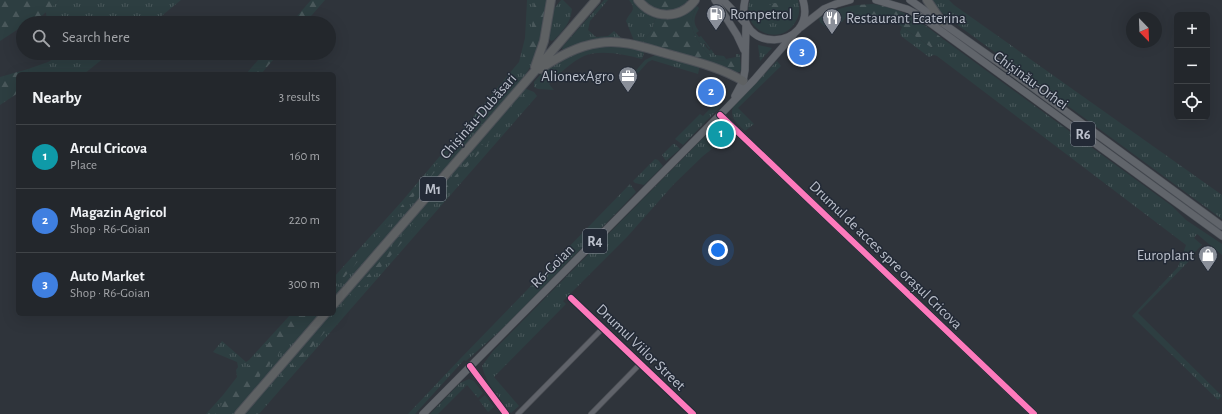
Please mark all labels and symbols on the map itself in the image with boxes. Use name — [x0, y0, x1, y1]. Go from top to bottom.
fuel station icon: Rompetrol — [705, 3, 727, 31]
place label: Rompetrol — [730, 7, 792, 22]
restaurant icon: Restaurant Ecaterina — [821, 7, 843, 35]
place label: Restaurant Ecaterina — [846, 11, 966, 26]
north arrow — [1126, 12, 1162, 48]
pin: 3 — [789, 37, 815, 67]
street label: Chișinău-Orhei — [990, 48, 1071, 113]
office icon: AlionexAgro — [617, 65, 639, 93]
place label: AlionexAgro — [541, 69, 614, 84]
street label: Chișinău-Dubăsari — [437, 71, 520, 163]
pin: 2 — [698, 77, 724, 107]
pin: 1 — [708, 119, 734, 149]
road number: R6 — [1071, 122, 1095, 146]
road number: M1 — [420, 177, 446, 201]
street label: Drumul de acces spre orașul Cricova — [806, 178, 965, 333]
road number: R4 — [583, 229, 607, 253]
your location — [708, 240, 728, 260]
street label: R6-Goian — [528, 242, 577, 291]
shop icon: Europlant — [1197, 244, 1219, 272]
place label: Europlant — [1137, 248, 1194, 263]
street label: Drumul Viilor Street — [593, 301, 688, 394]

